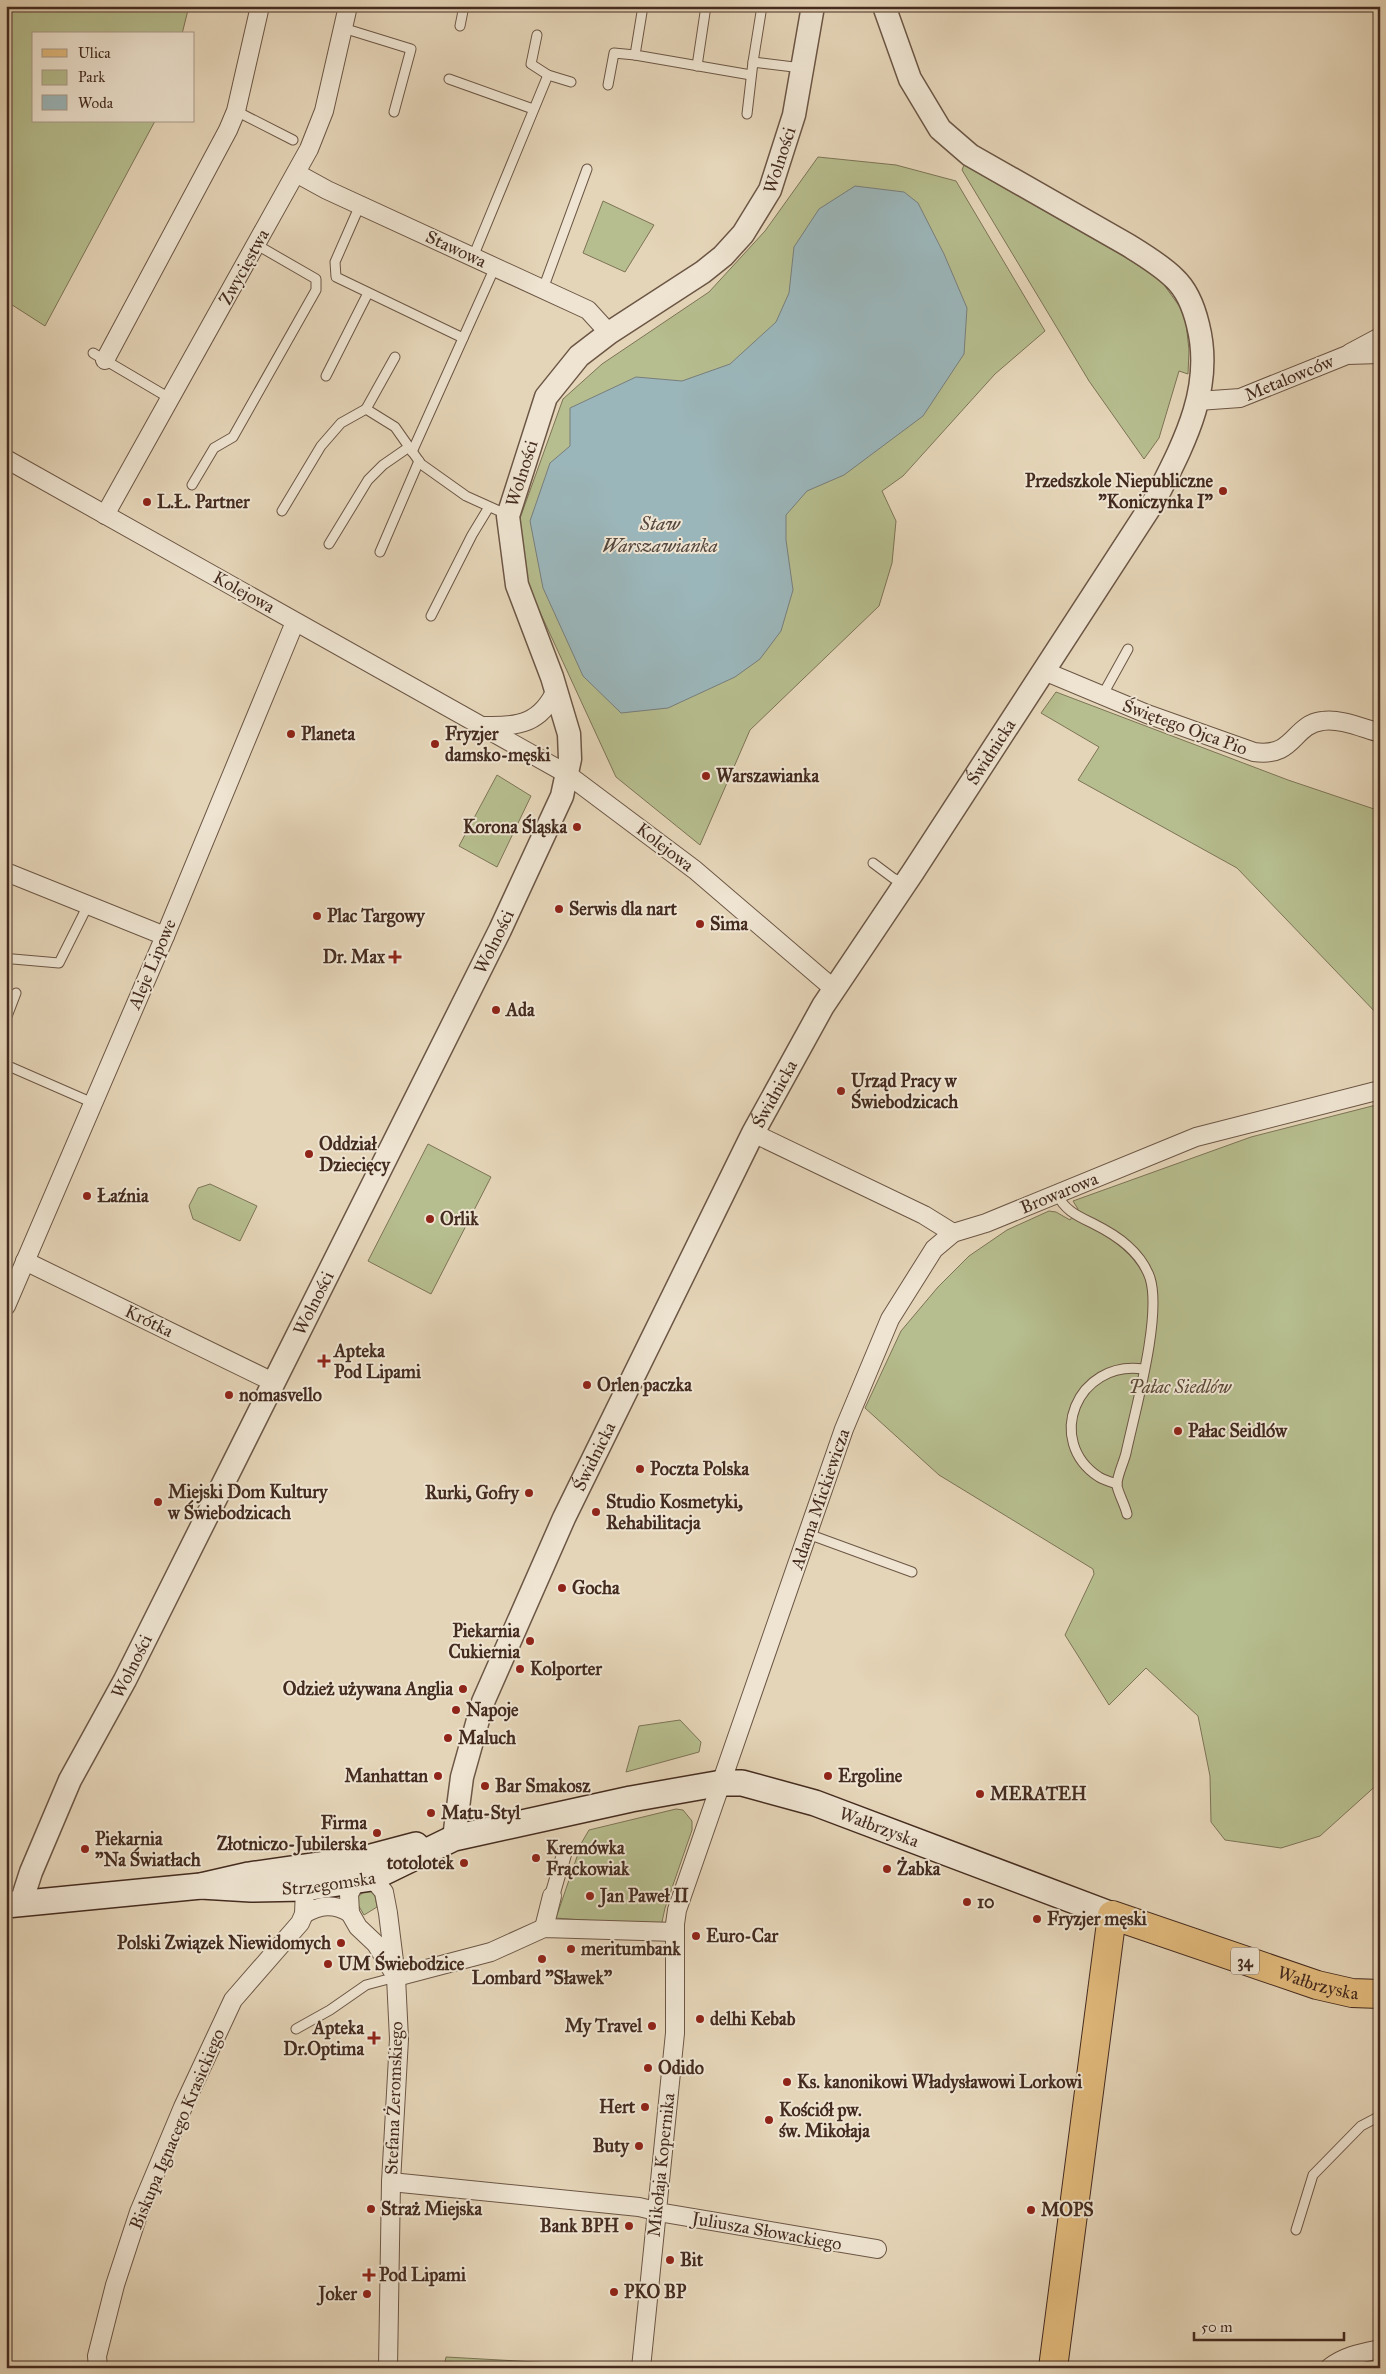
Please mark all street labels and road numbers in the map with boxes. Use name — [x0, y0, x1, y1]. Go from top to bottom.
street label: Wolności — [759, 124, 801, 196]
street label: Zwycięstwa — [214, 225, 274, 309]
street label: Stawowa — [422, 225, 490, 273]
street label: Metalowców — [1241, 350, 1337, 406]
street label: Wolności — [501, 437, 543, 509]
street label: Kolejowa — [209, 566, 279, 618]
street label: Świętego Ojca Pio — [1119, 692, 1251, 761]
street label: Świdnicka — [960, 714, 1021, 789]
street label: Kolejowa — [632, 818, 698, 876]
street label: Wolności — [469, 906, 519, 977]
street label: Aleje Lipowe — [123, 916, 181, 1013]
street label: Świdnicka — [745, 1056, 802, 1132]
street label: Browarowa — [1017, 1167, 1102, 1219]
street label: Wolności — [288, 1268, 339, 1339]
street label: Krótka — [121, 1300, 177, 1342]
street label: Świdnicka — [566, 1418, 621, 1495]
street label: Adama Mickiewicza — [785, 1425, 854, 1573]
street label: Wolności — [106, 1631, 157, 1702]
street label: Wałbrzyska — [836, 1802, 922, 1852]
street label: Strzegomska — [281, 1867, 377, 1899]
road number: 34 — [1231, 1948, 1259, 1974]
street label: Wałbrzyska — [1275, 1961, 1359, 2004]
street label: Stefana Żeromskiego — [379, 2021, 409, 2175]
street label: Biskupa Ignacego Krasickiego — [125, 2025, 230, 2233]
street label: Mikołaja Kopernika — [642, 2091, 680, 2238]
street label: Juliusza Słowackiego — [688, 2207, 844, 2256]

